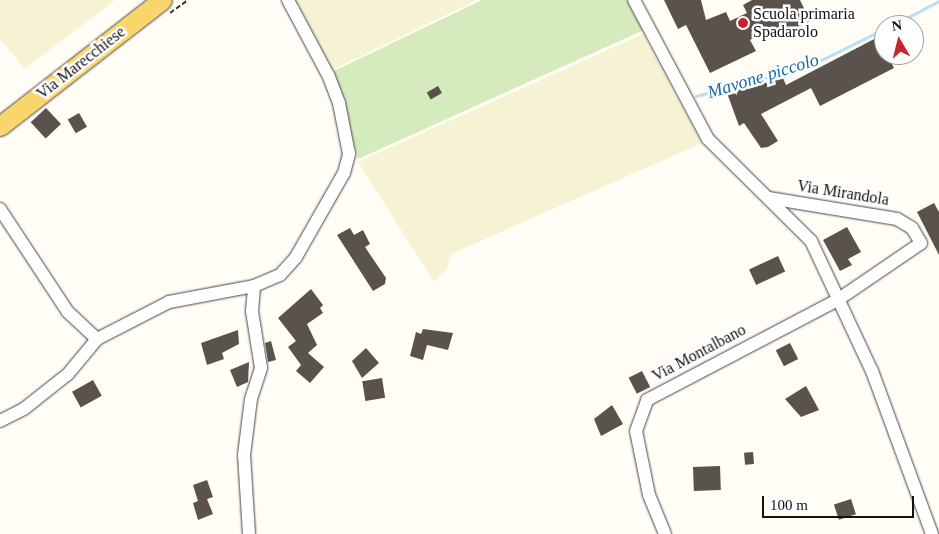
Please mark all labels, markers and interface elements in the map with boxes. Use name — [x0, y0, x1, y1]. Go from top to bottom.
place label: Scuola primaria Spadarolo — [753, 4, 855, 42]
north arrow — [874, 15, 924, 65]
marker: Scuola primaria Spadarolo — [737, 17, 749, 29]
text: N — [891, 18, 903, 34]
street label: Via Marecchiese — [33, 23, 129, 103]
water label: Mavone piccolo — [705, 49, 821, 103]
street label: Via Mirandola — [796, 176, 890, 210]
street label: Via Montalbano — [649, 320, 749, 386]
scale bar — [764, 486, 916, 518]
text: 100 m — [770, 497, 808, 513]

